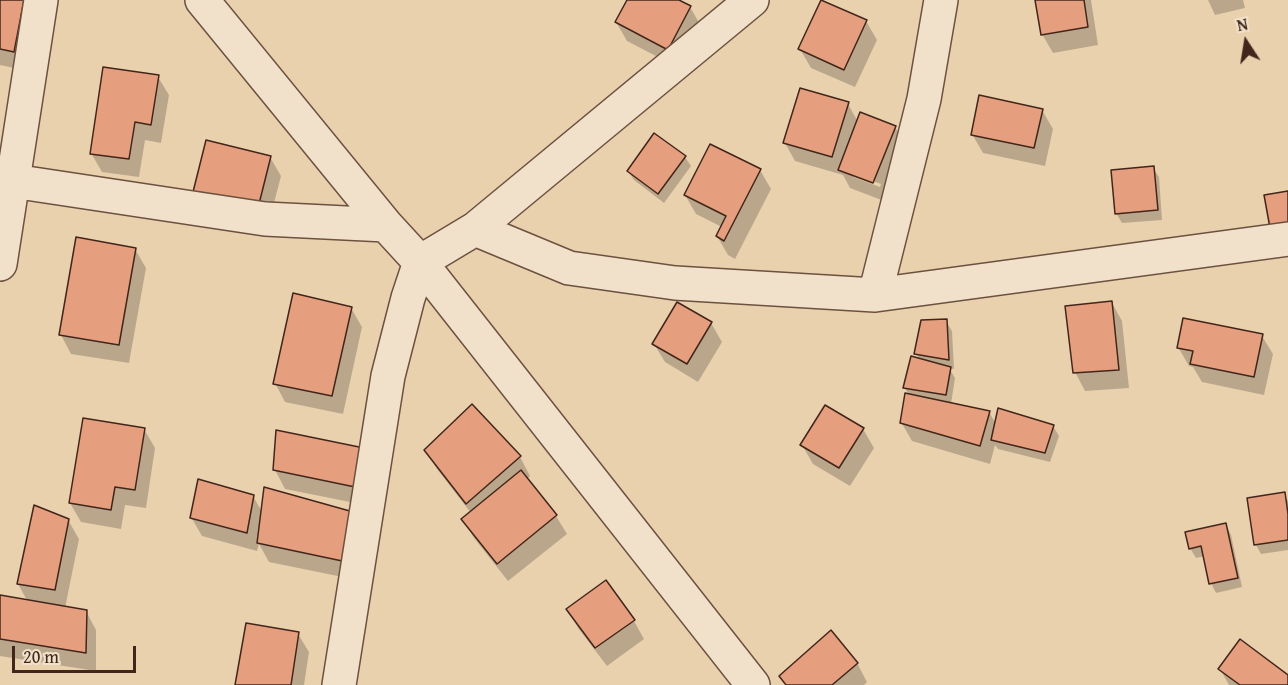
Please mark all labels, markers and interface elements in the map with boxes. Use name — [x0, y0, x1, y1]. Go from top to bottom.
north arrow — [1216, 12, 1276, 72]
text: N — [1235, 12, 1250, 37]
scale bar — [15, 634, 140, 672]
text: 20 m — [23, 643, 59, 670]

